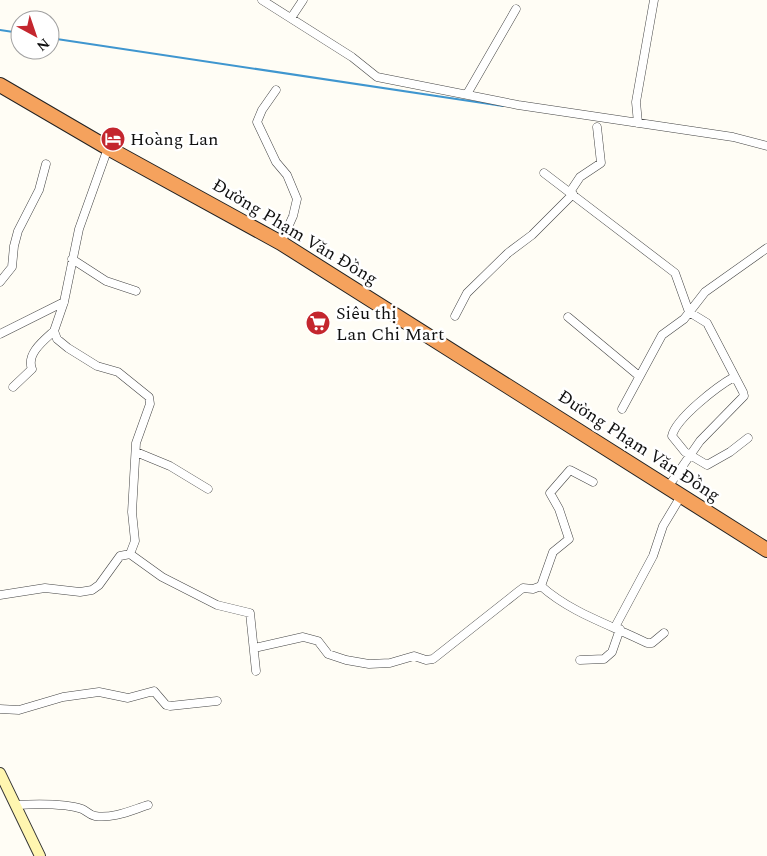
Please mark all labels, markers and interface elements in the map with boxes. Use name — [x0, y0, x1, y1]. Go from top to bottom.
north arrow — [10, 10, 60, 60]
text: N — [32, 33, 54, 56]
hotel icon: Hoàng Lan — [100, 126, 126, 152]
place label: Hoàng Lan — [130, 126, 219, 153]
street label: Đường Phạm Văn Đồng — [207, 172, 383, 292]
place label: Siêu thị Lan Chi Mart — [336, 300, 444, 348]
supermarket icon: Siêu thị Lan Chi Mart — [305, 310, 331, 336]
street label: Đường Phạm Văn Đồng — [552, 383, 726, 509]

